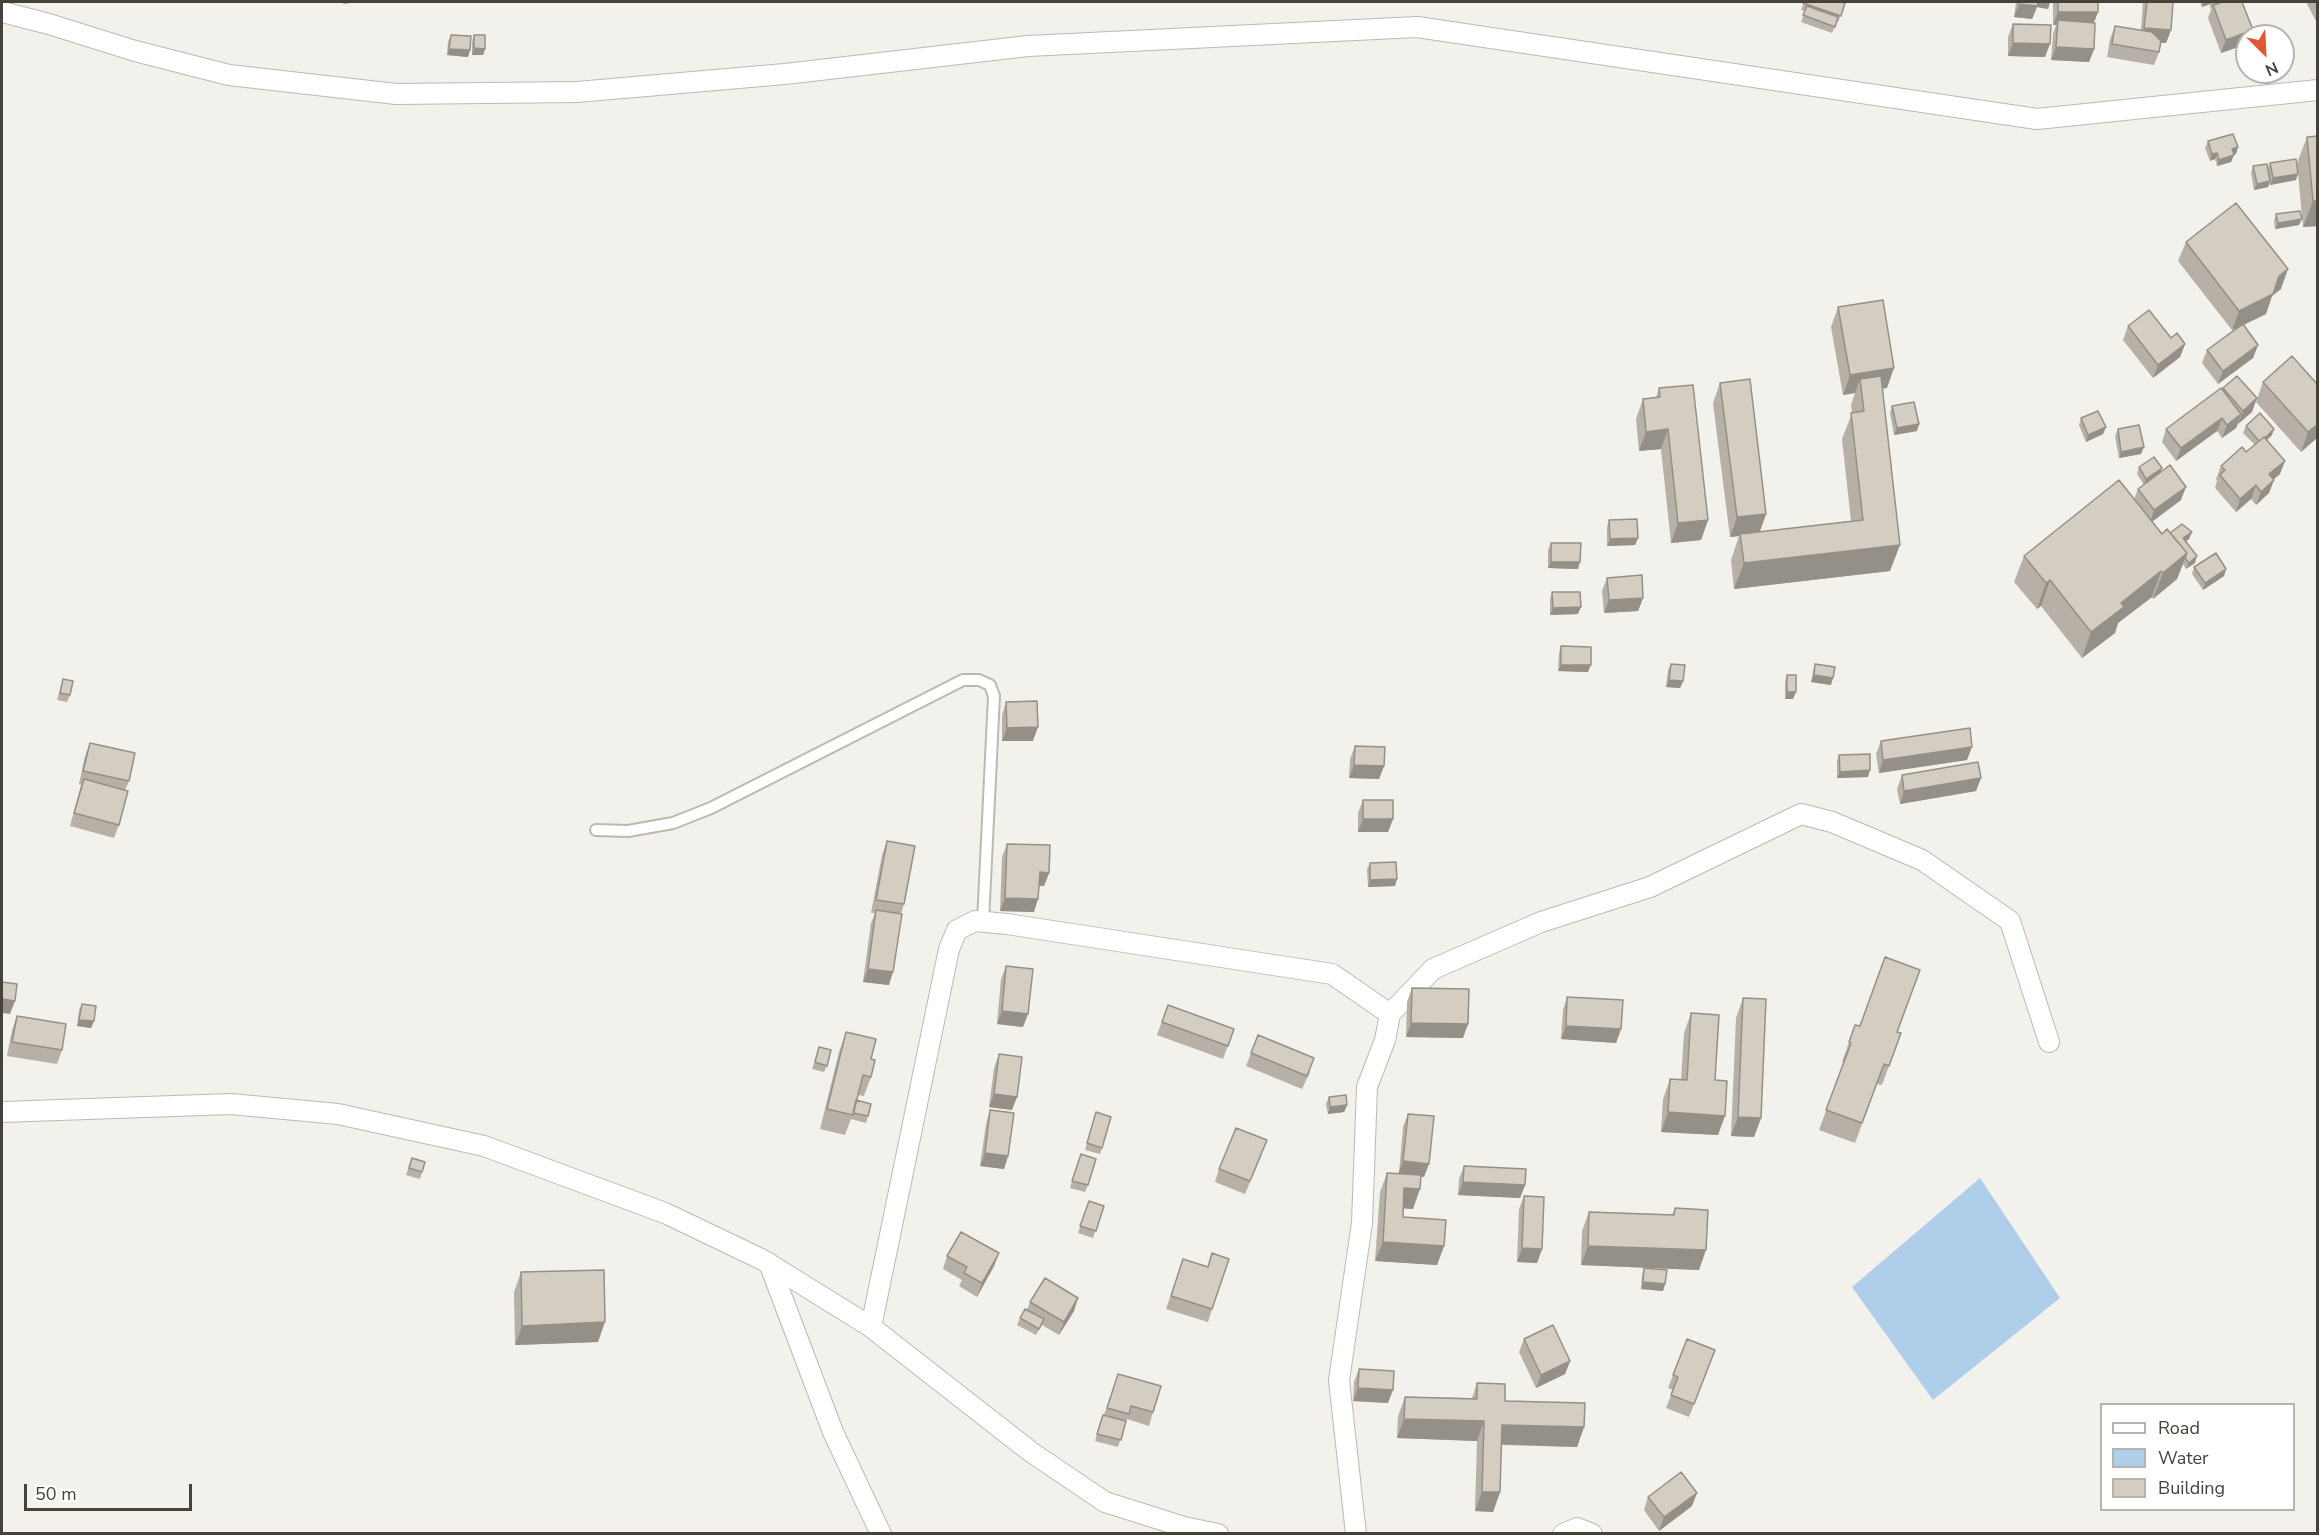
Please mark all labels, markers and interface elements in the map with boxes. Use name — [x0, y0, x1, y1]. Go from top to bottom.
north arrow — [2235, 24, 2295, 84]
text: N — [2262, 56, 2281, 81]
legend — [2100, 1403, 2295, 1511]
text: Road — [2158, 1416, 2200, 1440]
text: Water — [2158, 1446, 2209, 1470]
scale bar — [27, 1472, 195, 1510]
text: Building — [2158, 1476, 2225, 1500]
text: 50 m — [35, 1482, 77, 1506]

